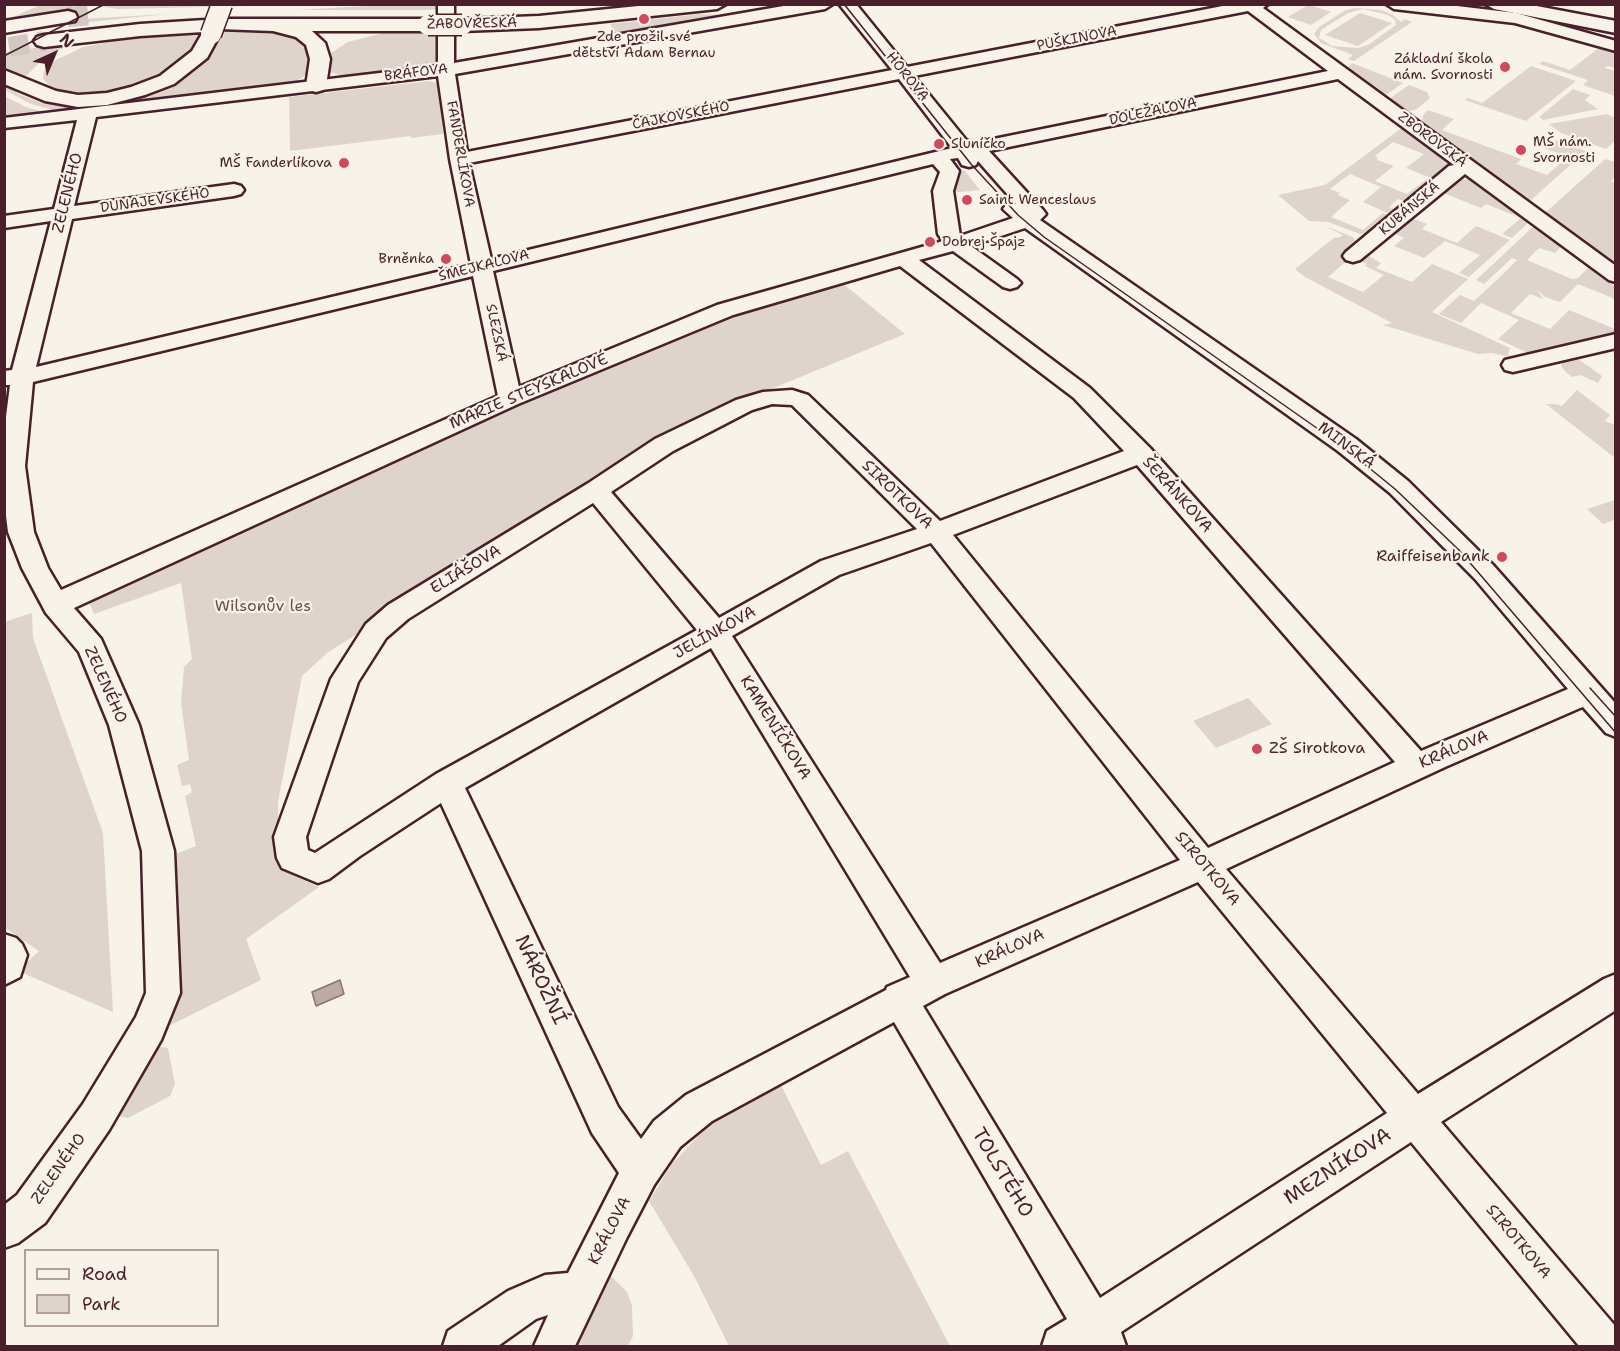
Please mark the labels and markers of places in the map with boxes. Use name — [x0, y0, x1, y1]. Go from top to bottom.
marker: Zde prožil své dětství Adam Bernau — [637, 12, 651, 26]
place label: Zde prožil své dětství Adam Bernau — [572, 29, 716, 62]
place label: Základní škola nám. Svornosti — [1393, 51, 1493, 84]
marker: Základní škola nám. Svornosti — [1498, 60, 1512, 74]
place label: MŠ nám. Svornosti — [1533, 134, 1595, 166]
place label: Sluníčko — [951, 136, 1006, 152]
marker: Sluníčko — [932, 137, 946, 151]
marker: MŠ nám. Svornosti — [1514, 143, 1528, 157]
place label: MŠ Fanderlíkova — [219, 155, 332, 171]
marker: MŠ Fanderlíkova — [337, 156, 351, 170]
place label: Saint Wenceslaus — [979, 192, 1096, 208]
marker: Saint Wenceslaus — [960, 193, 974, 207]
place label: Dobrej Špajz — [942, 234, 1026, 250]
marker: Dobrej Špajz — [923, 235, 937, 249]
place label: Brněnka — [378, 251, 434, 267]
marker: Brněnka — [439, 252, 453, 266]
place label: Raiffeisenbank — [1376, 547, 1490, 567]
marker: Raiffeisenbank — [1495, 550, 1509, 564]
place label: ZŠ Sirotkova — [1269, 739, 1365, 759]
marker: ZŠ Sirotkova — [1250, 742, 1264, 756]

